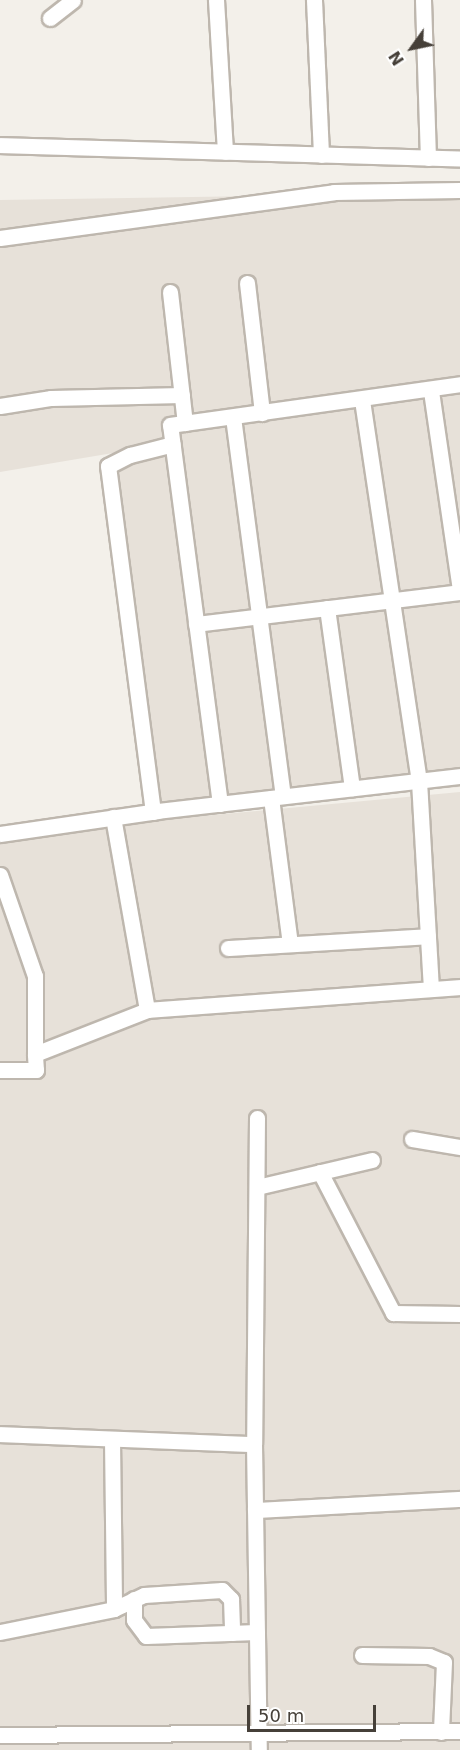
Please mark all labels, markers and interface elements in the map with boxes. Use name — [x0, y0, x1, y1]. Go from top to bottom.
north arrow — [382, 18, 442, 78]
text: N — [385, 47, 408, 69]
scale bar — [250, 1693, 379, 1731]
text: 50 m — [258, 1705, 304, 1726]

